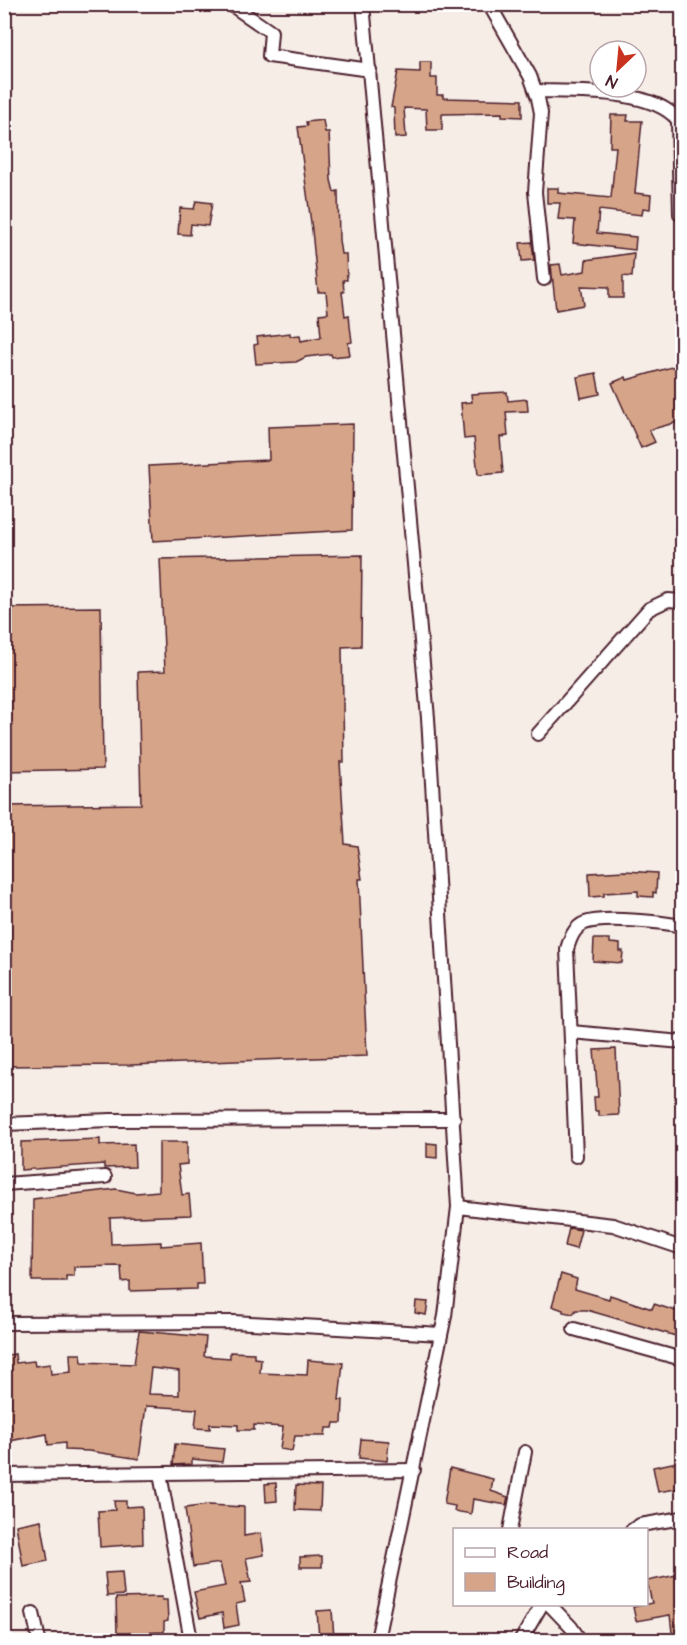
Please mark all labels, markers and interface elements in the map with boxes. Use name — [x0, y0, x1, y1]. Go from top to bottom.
north arrow — [588, 39, 648, 99]
text: N — [603, 69, 621, 94]
legend — [453, 1528, 648, 1606]
text: Road — [507, 1540, 548, 1565]
text: Building — [507, 1570, 565, 1596]

